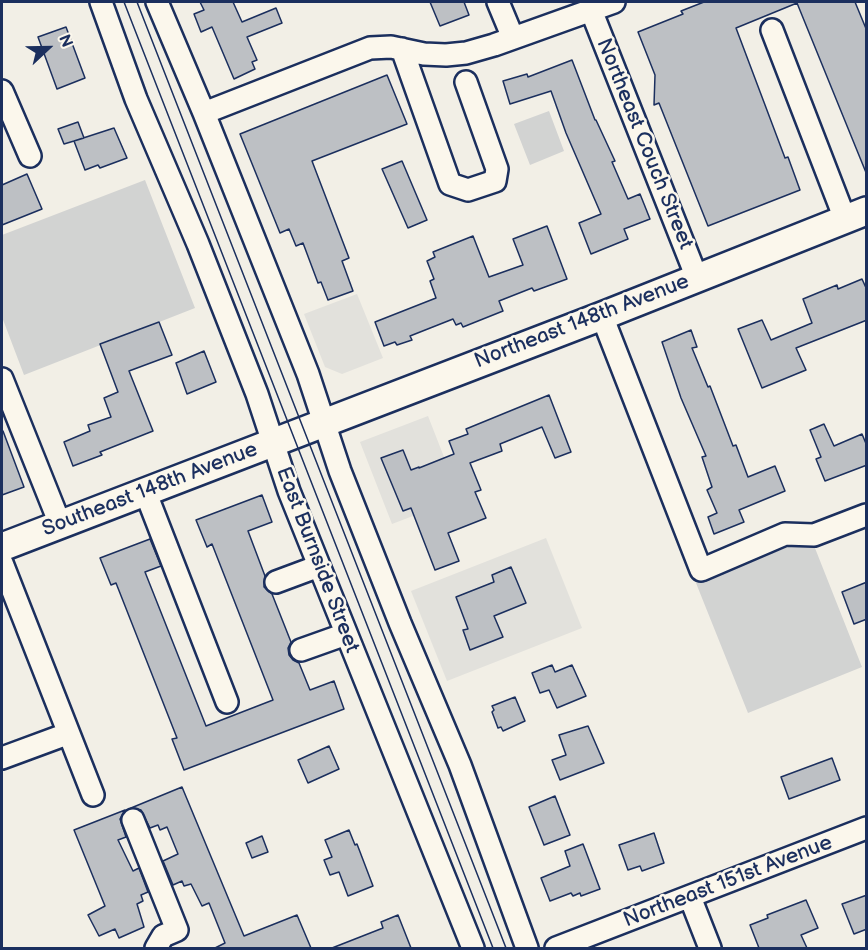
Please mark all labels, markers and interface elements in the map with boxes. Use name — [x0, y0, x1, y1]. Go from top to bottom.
north arrow — [18, 18, 78, 78]
text: N — [54, 32, 76, 50]
street label: Northeast Couch Street — [590, 35, 698, 253]
street label: Northeast 148th Avenue — [471, 269, 693, 375]
street label: Southeast 148th Avenue — [39, 437, 261, 543]
street label: East Burnside Street — [270, 464, 364, 656]
street label: Northeast 151st Avenue — [620, 831, 836, 933]

